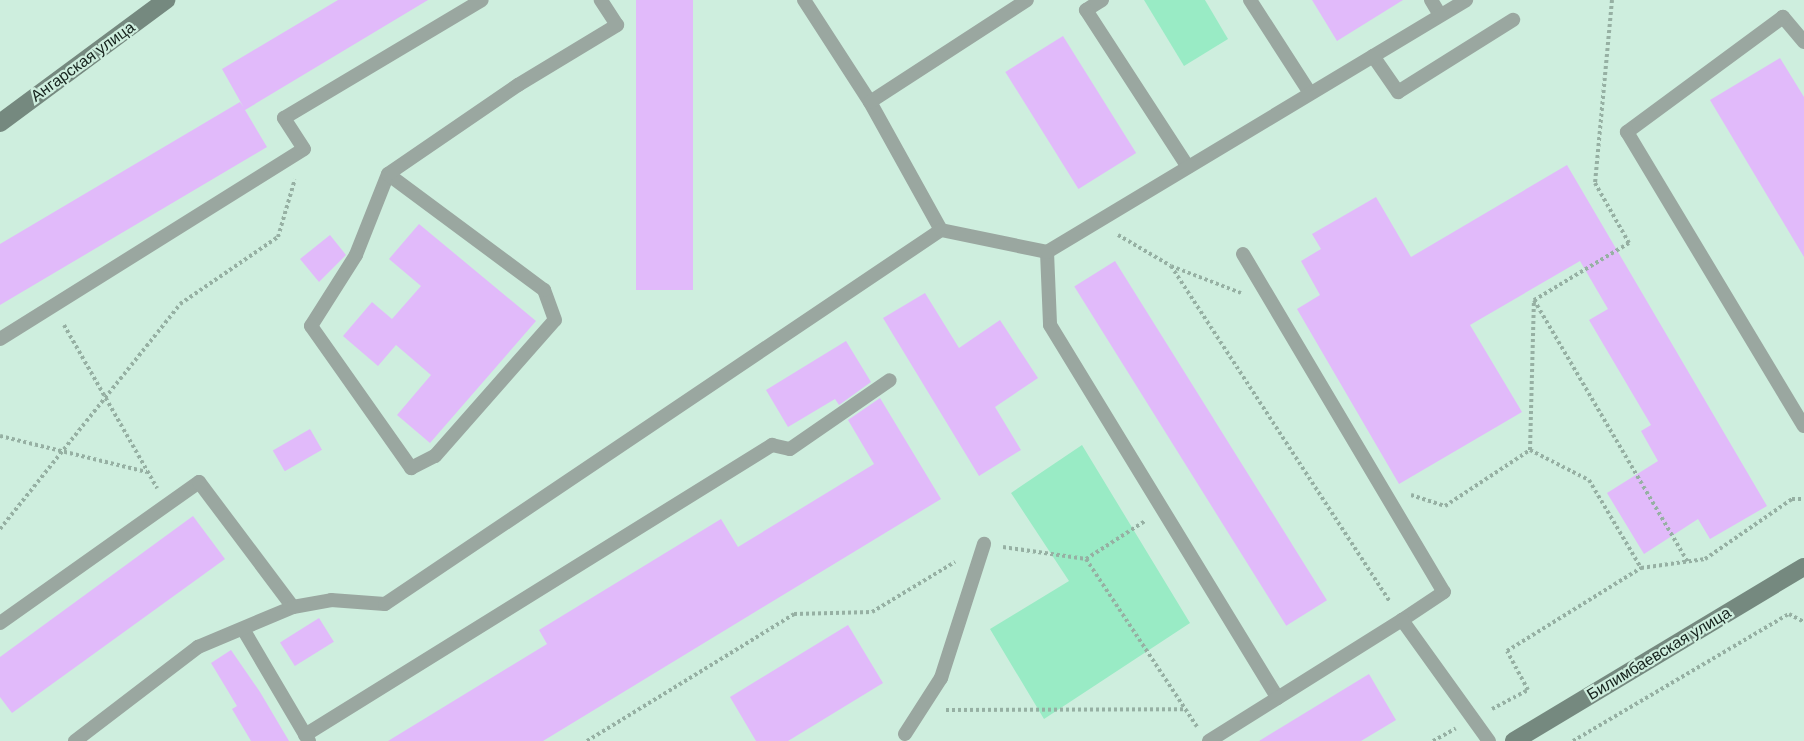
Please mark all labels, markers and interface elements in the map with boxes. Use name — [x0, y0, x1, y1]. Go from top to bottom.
street label: Ангарская улица — [27, 18, 139, 106]
street label: Билимбаевская улица — [1584, 603, 1734, 705]

